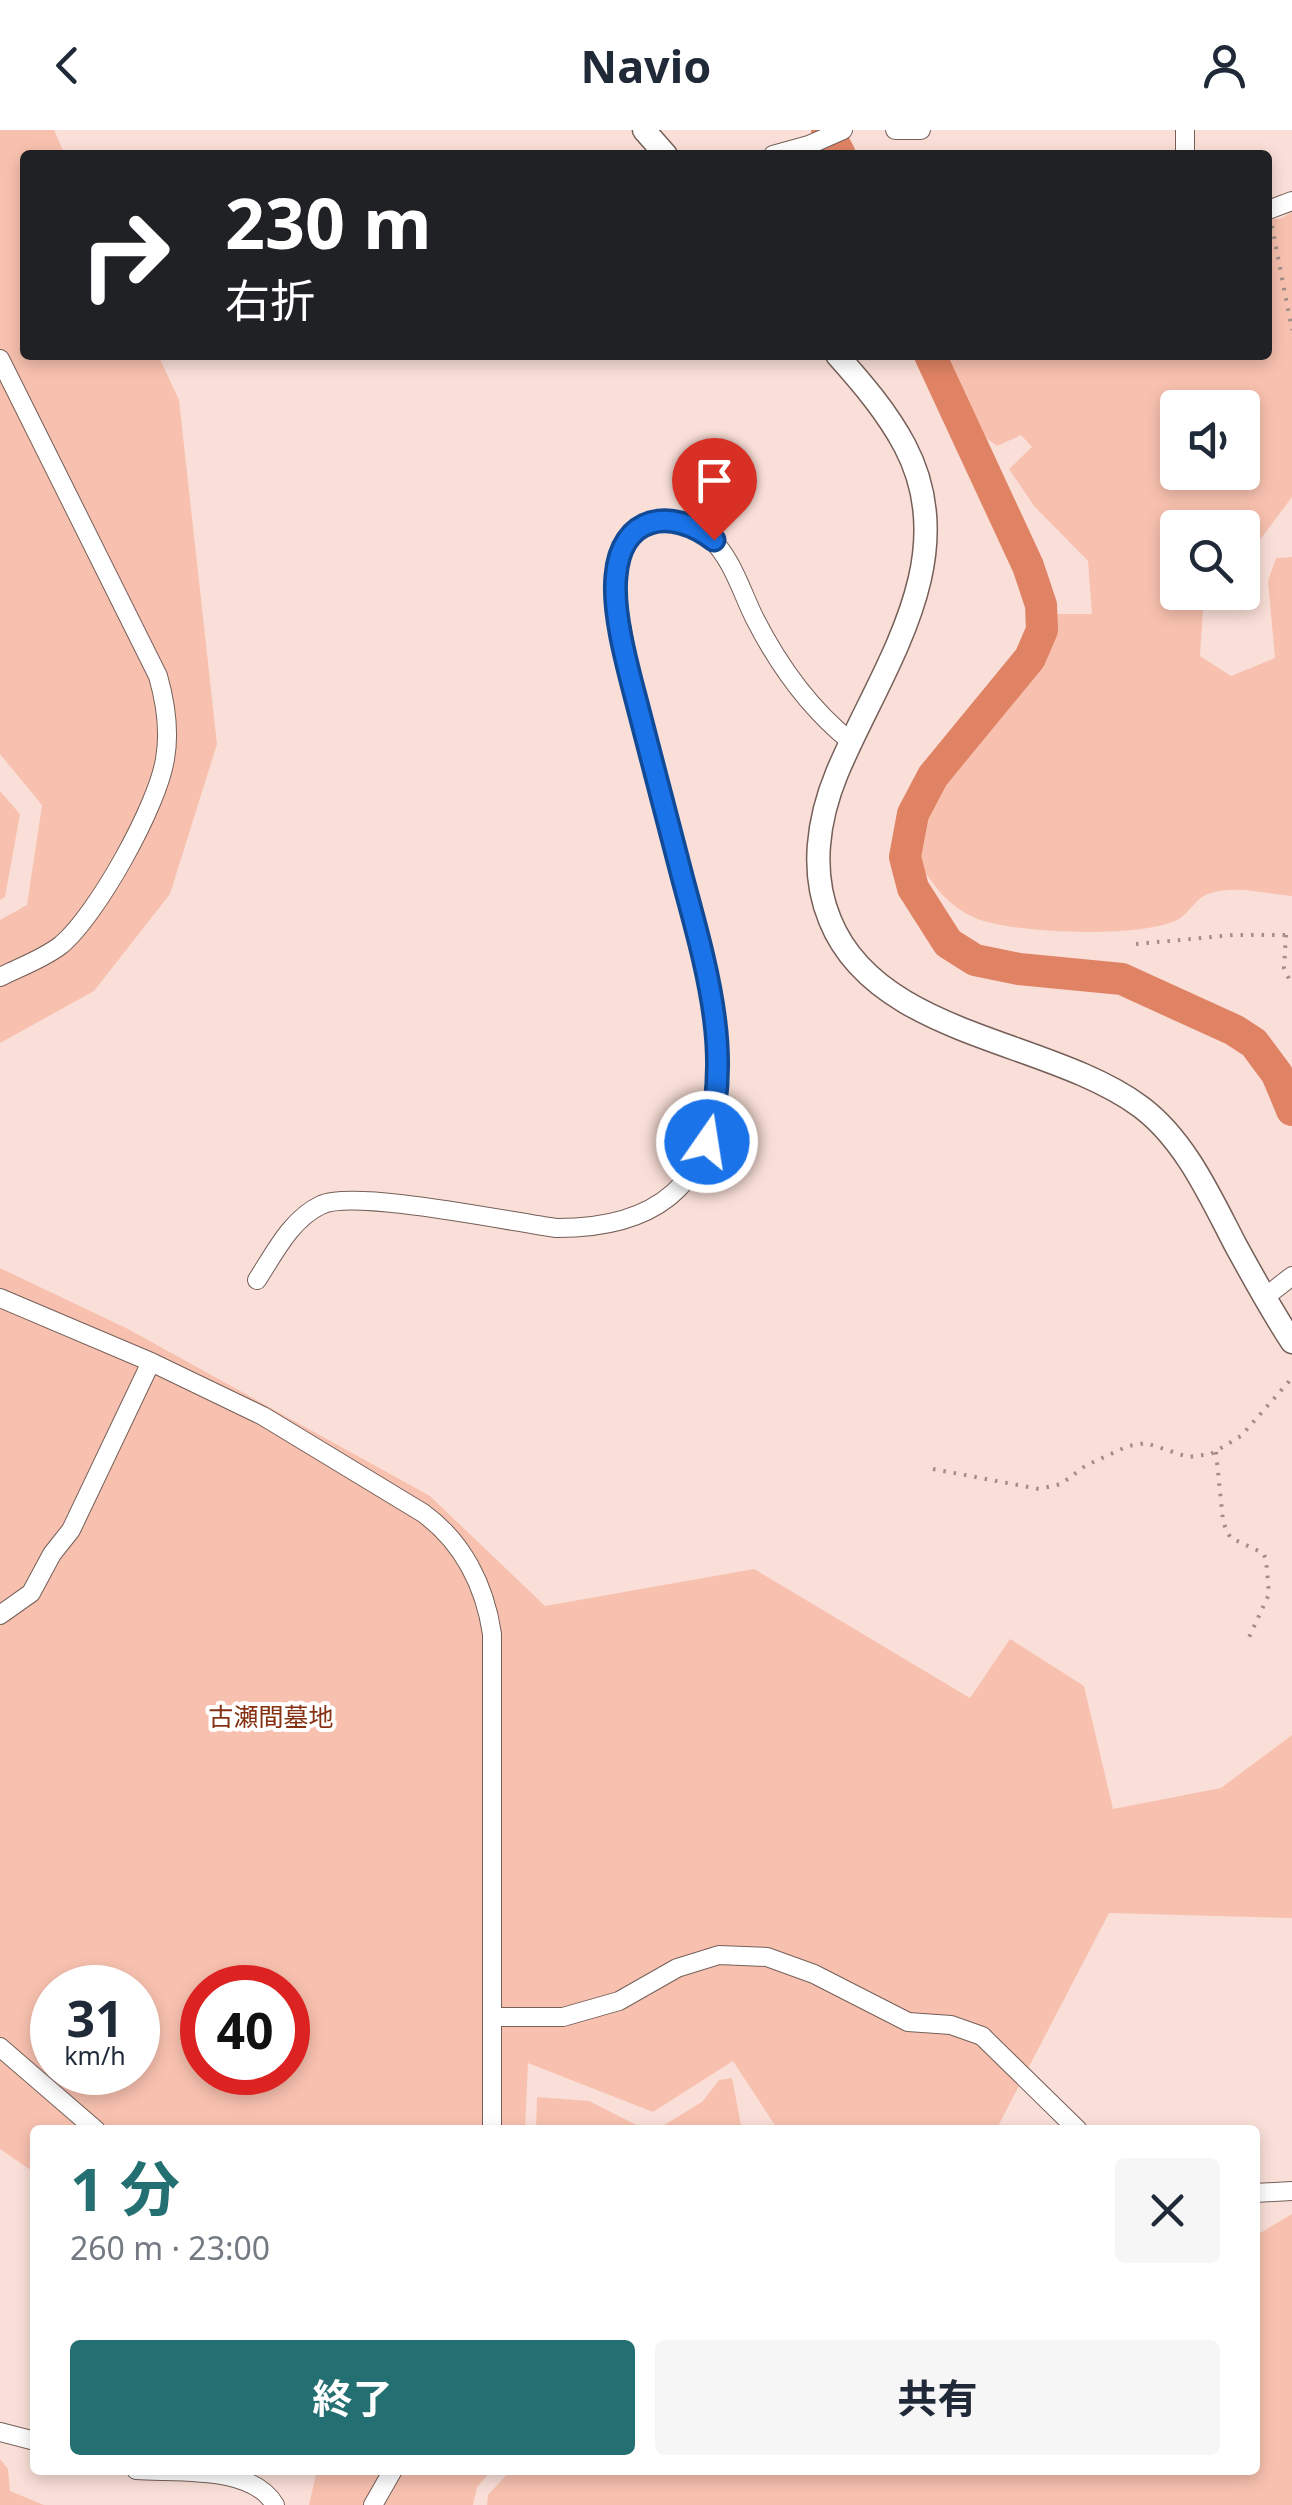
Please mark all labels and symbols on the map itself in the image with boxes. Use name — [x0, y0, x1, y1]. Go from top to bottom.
pin — [672, 438, 757, 541]
position arrow — [655, 1090, 759, 1194]
park label: 古瀬間墓地 — [208, 1699, 334, 1733]
speed limit sign: 40 — [180, 1965, 310, 2095]

